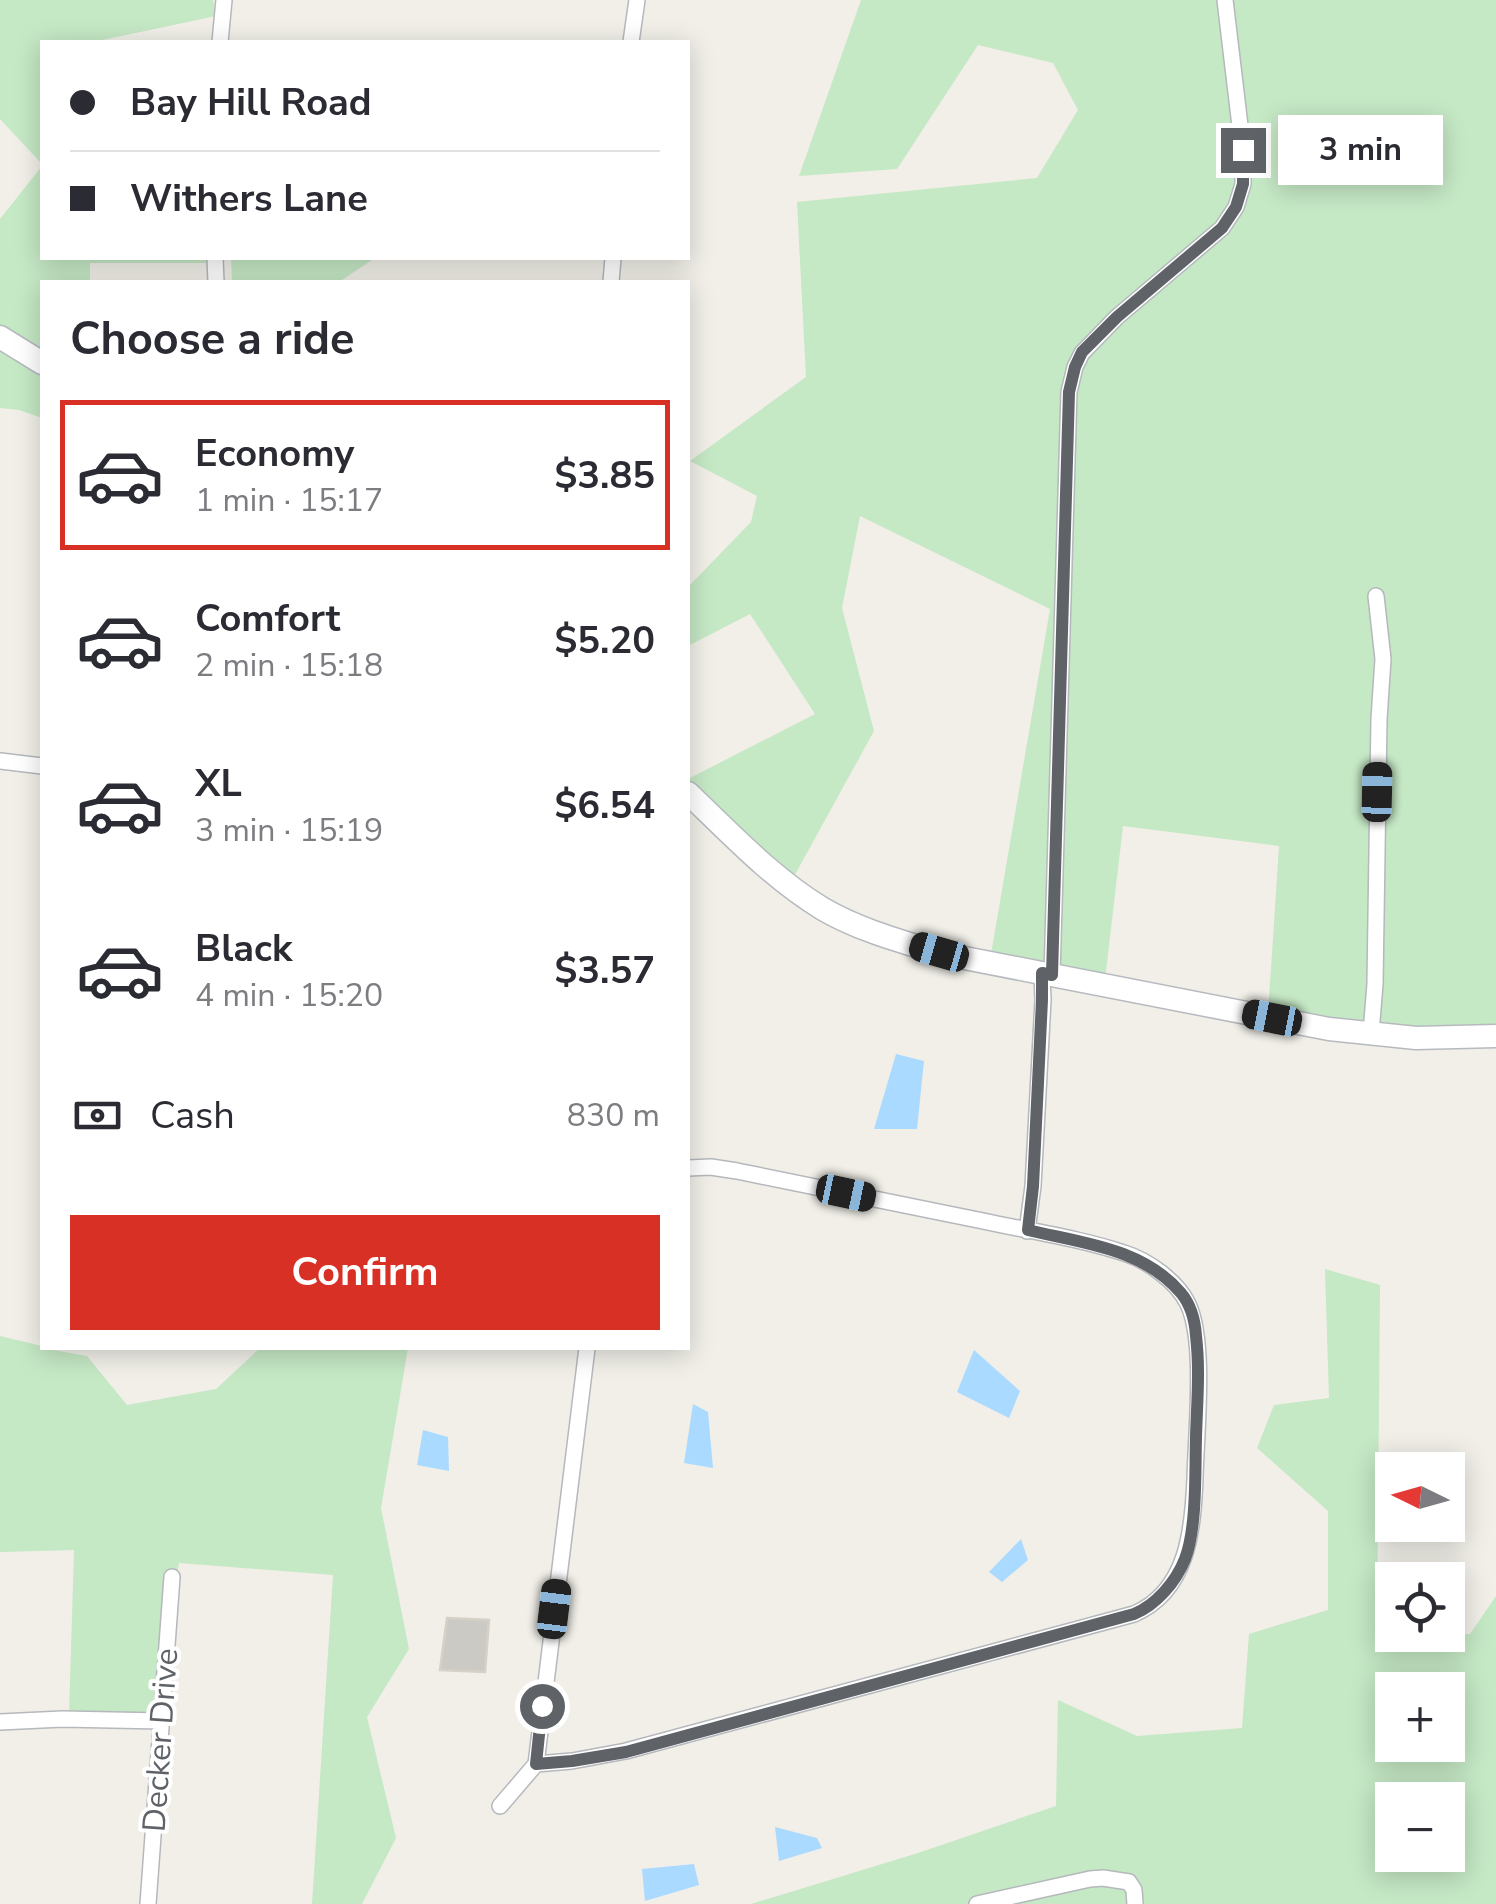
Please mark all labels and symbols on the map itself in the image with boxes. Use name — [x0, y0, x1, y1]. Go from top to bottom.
callout: 3 min — [1278, 115, 1443, 185]
route end — [1221, 128, 1266, 173]
car — [1361, 762, 1393, 822]
car — [906, 929, 972, 975]
car — [1240, 998, 1304, 1038]
car — [814, 1172, 878, 1214]
north arrow — [1375, 1452, 1465, 1542]
car — [535, 1577, 573, 1641]
street label: Decker Drive — [133, 1647, 188, 1833]
route start — [520, 1684, 565, 1729]

